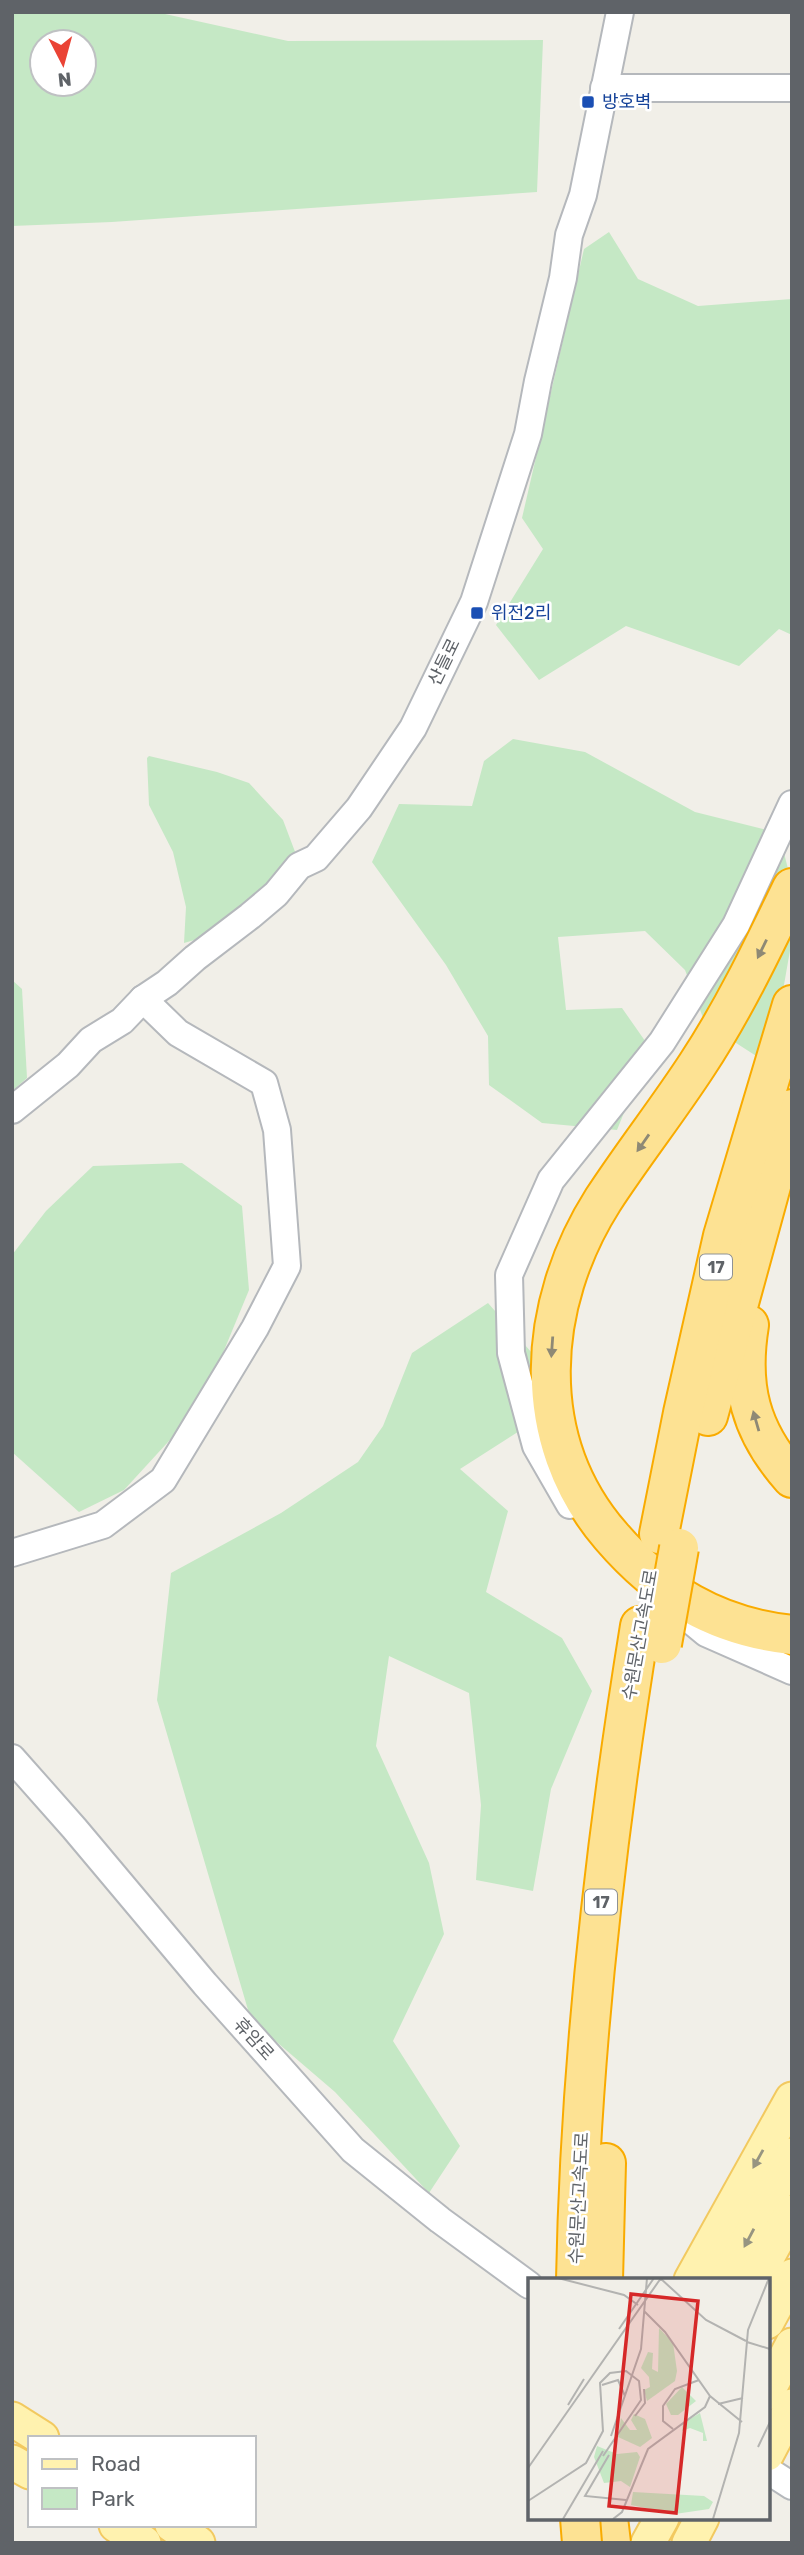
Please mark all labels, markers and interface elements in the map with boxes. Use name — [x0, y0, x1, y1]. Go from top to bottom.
north arrow — [28, 28, 98, 98]
text: N — [57, 67, 73, 92]
place label: 방호벽 — [602, 91, 652, 113]
marker: 방호벽 — [580, 94, 596, 110]
place label: 위전2리 — [491, 602, 551, 624]
marker: 위전2리 — [469, 605, 485, 621]
street label: 산들로 — [423, 635, 465, 689]
one-way arrow — [756, 939, 768, 959]
one-way arrow — [636, 1134, 650, 1152]
road number: 17 — [700, 1254, 732, 1280]
one-way arrow — [546, 1337, 557, 1359]
one-way arrow — [750, 1410, 760, 1431]
street label: 수원문산고속도로 — [618, 1568, 662, 1702]
road number: 17 — [585, 1890, 617, 1914]
street label: 휴암로 — [229, 2013, 279, 2065]
street label: 수원문산고속도로 — [565, 2131, 593, 2265]
one-way arrow — [753, 2149, 765, 2169]
one-way arrow — [743, 2228, 755, 2247]
inset map — [528, 2278, 769, 2520]
legend — [28, 2436, 256, 2527]
text: Road — [91, 2451, 141, 2476]
text: Park — [91, 2486, 135, 2511]

